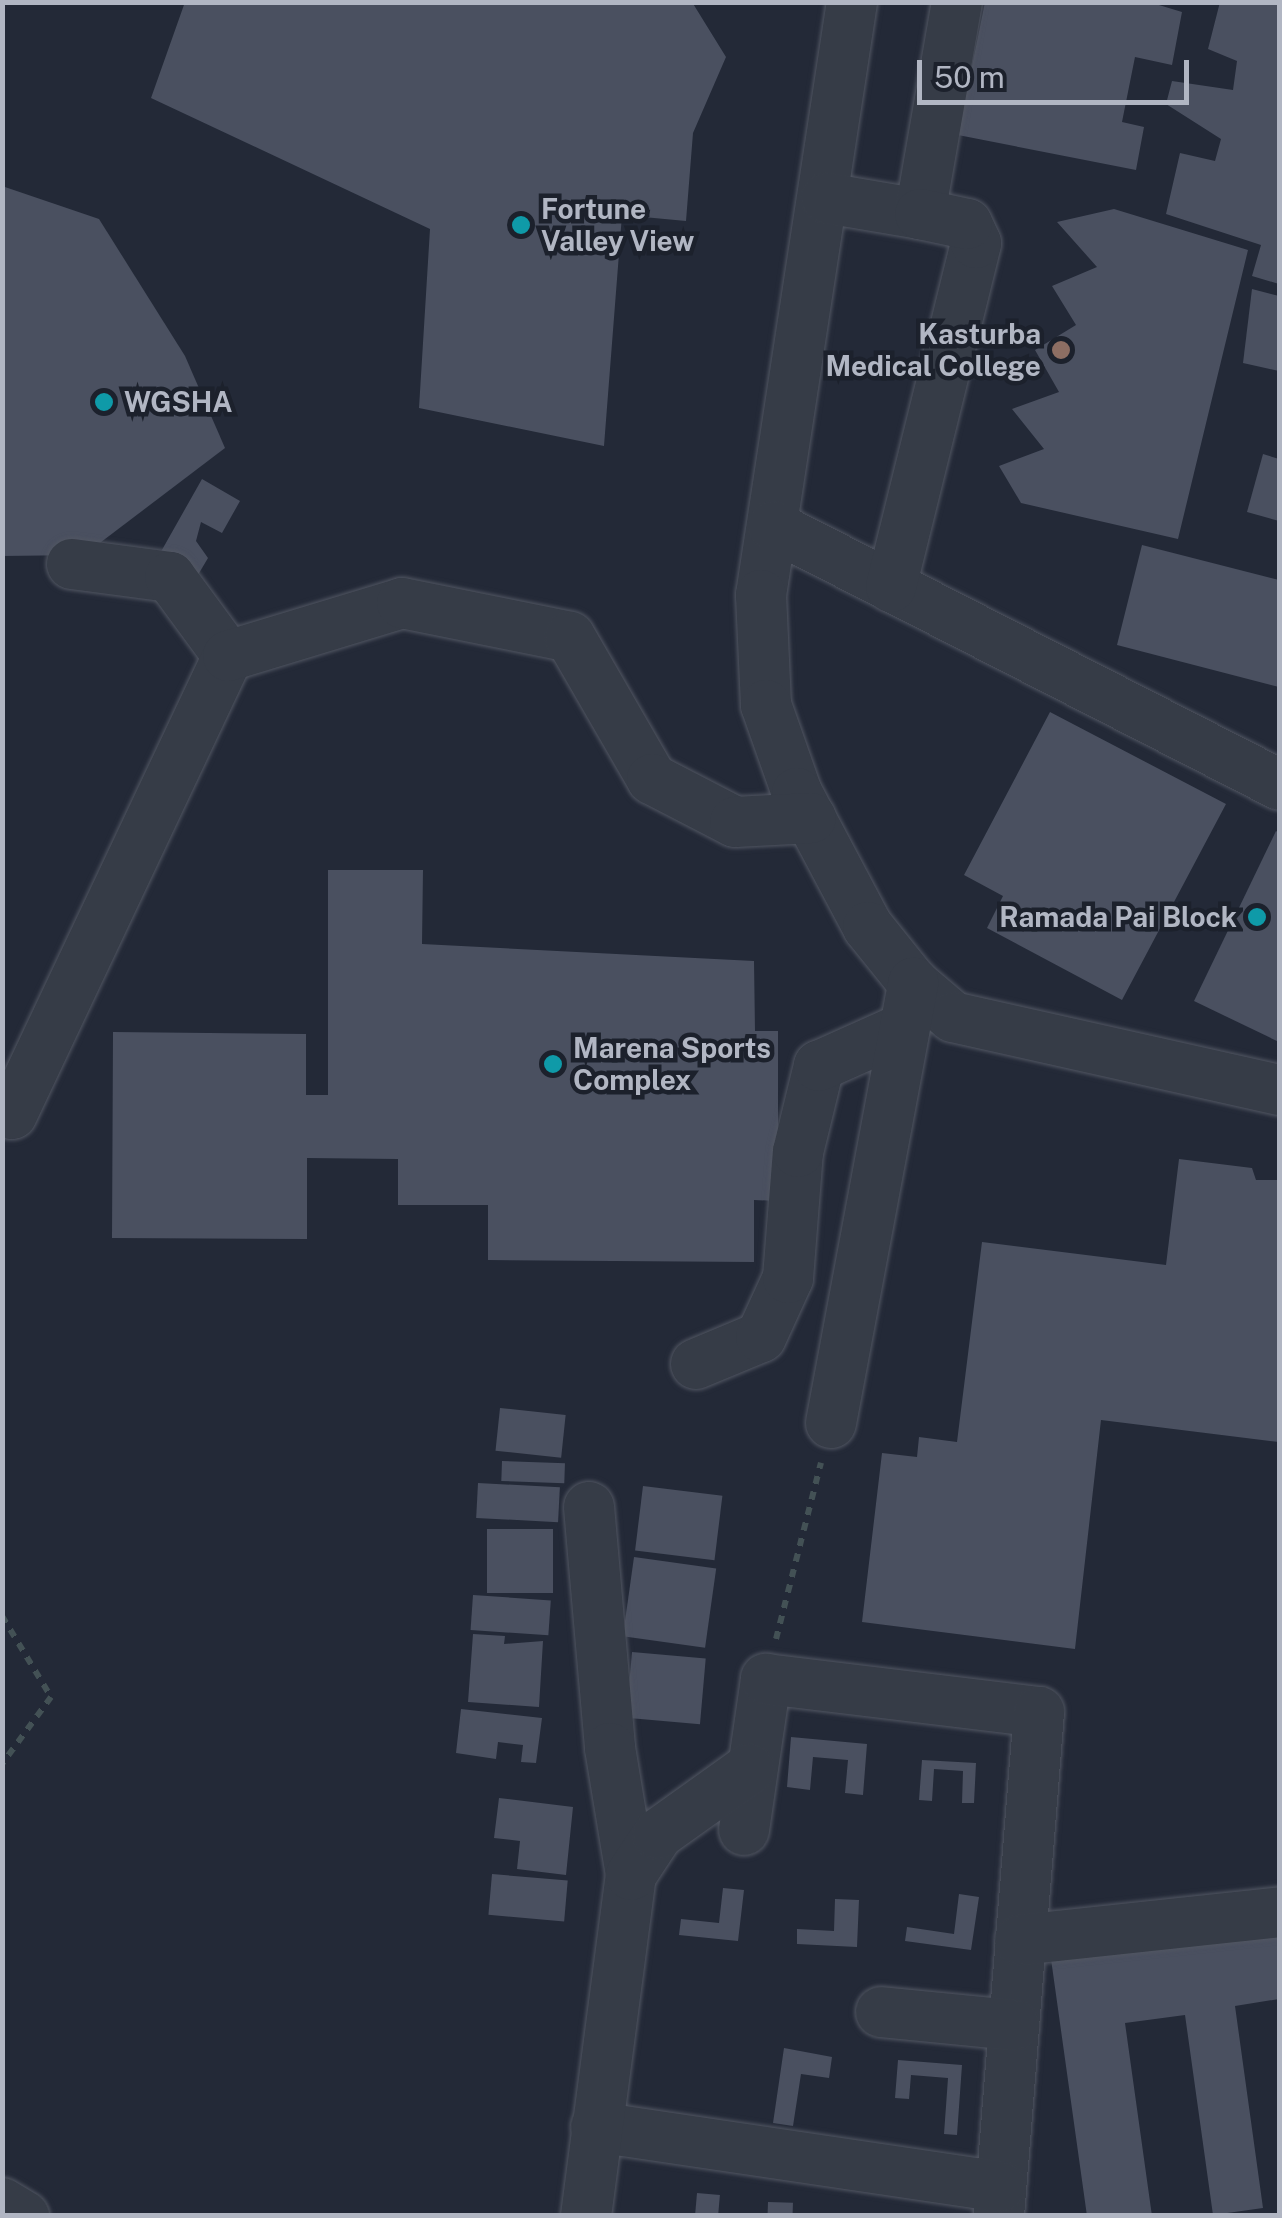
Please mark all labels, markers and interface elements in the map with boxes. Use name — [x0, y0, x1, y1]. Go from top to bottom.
scale bar — [922, 40, 1194, 102]
text: 50 m — [934, 59, 1005, 95]
place label: Fortune Valley View — [541, 192, 695, 258]
marker: Fortune Valley View — [510, 214, 532, 236]
place label: Kasturba Medical College — [826, 317, 1041, 383]
marker: Kasturba Medical College — [1050, 339, 1072, 361]
place label: WGSHA — [124, 385, 233, 419]
marker: WGSHA — [93, 391, 115, 413]
place label: Ramada Pai Block — [999, 900, 1237, 934]
marker: Ramada Pai Block — [1246, 906, 1268, 928]
place label: Marena Sports Complex — [573, 1031, 771, 1097]
marker: Marena Sports Complex — [542, 1053, 564, 1075]

